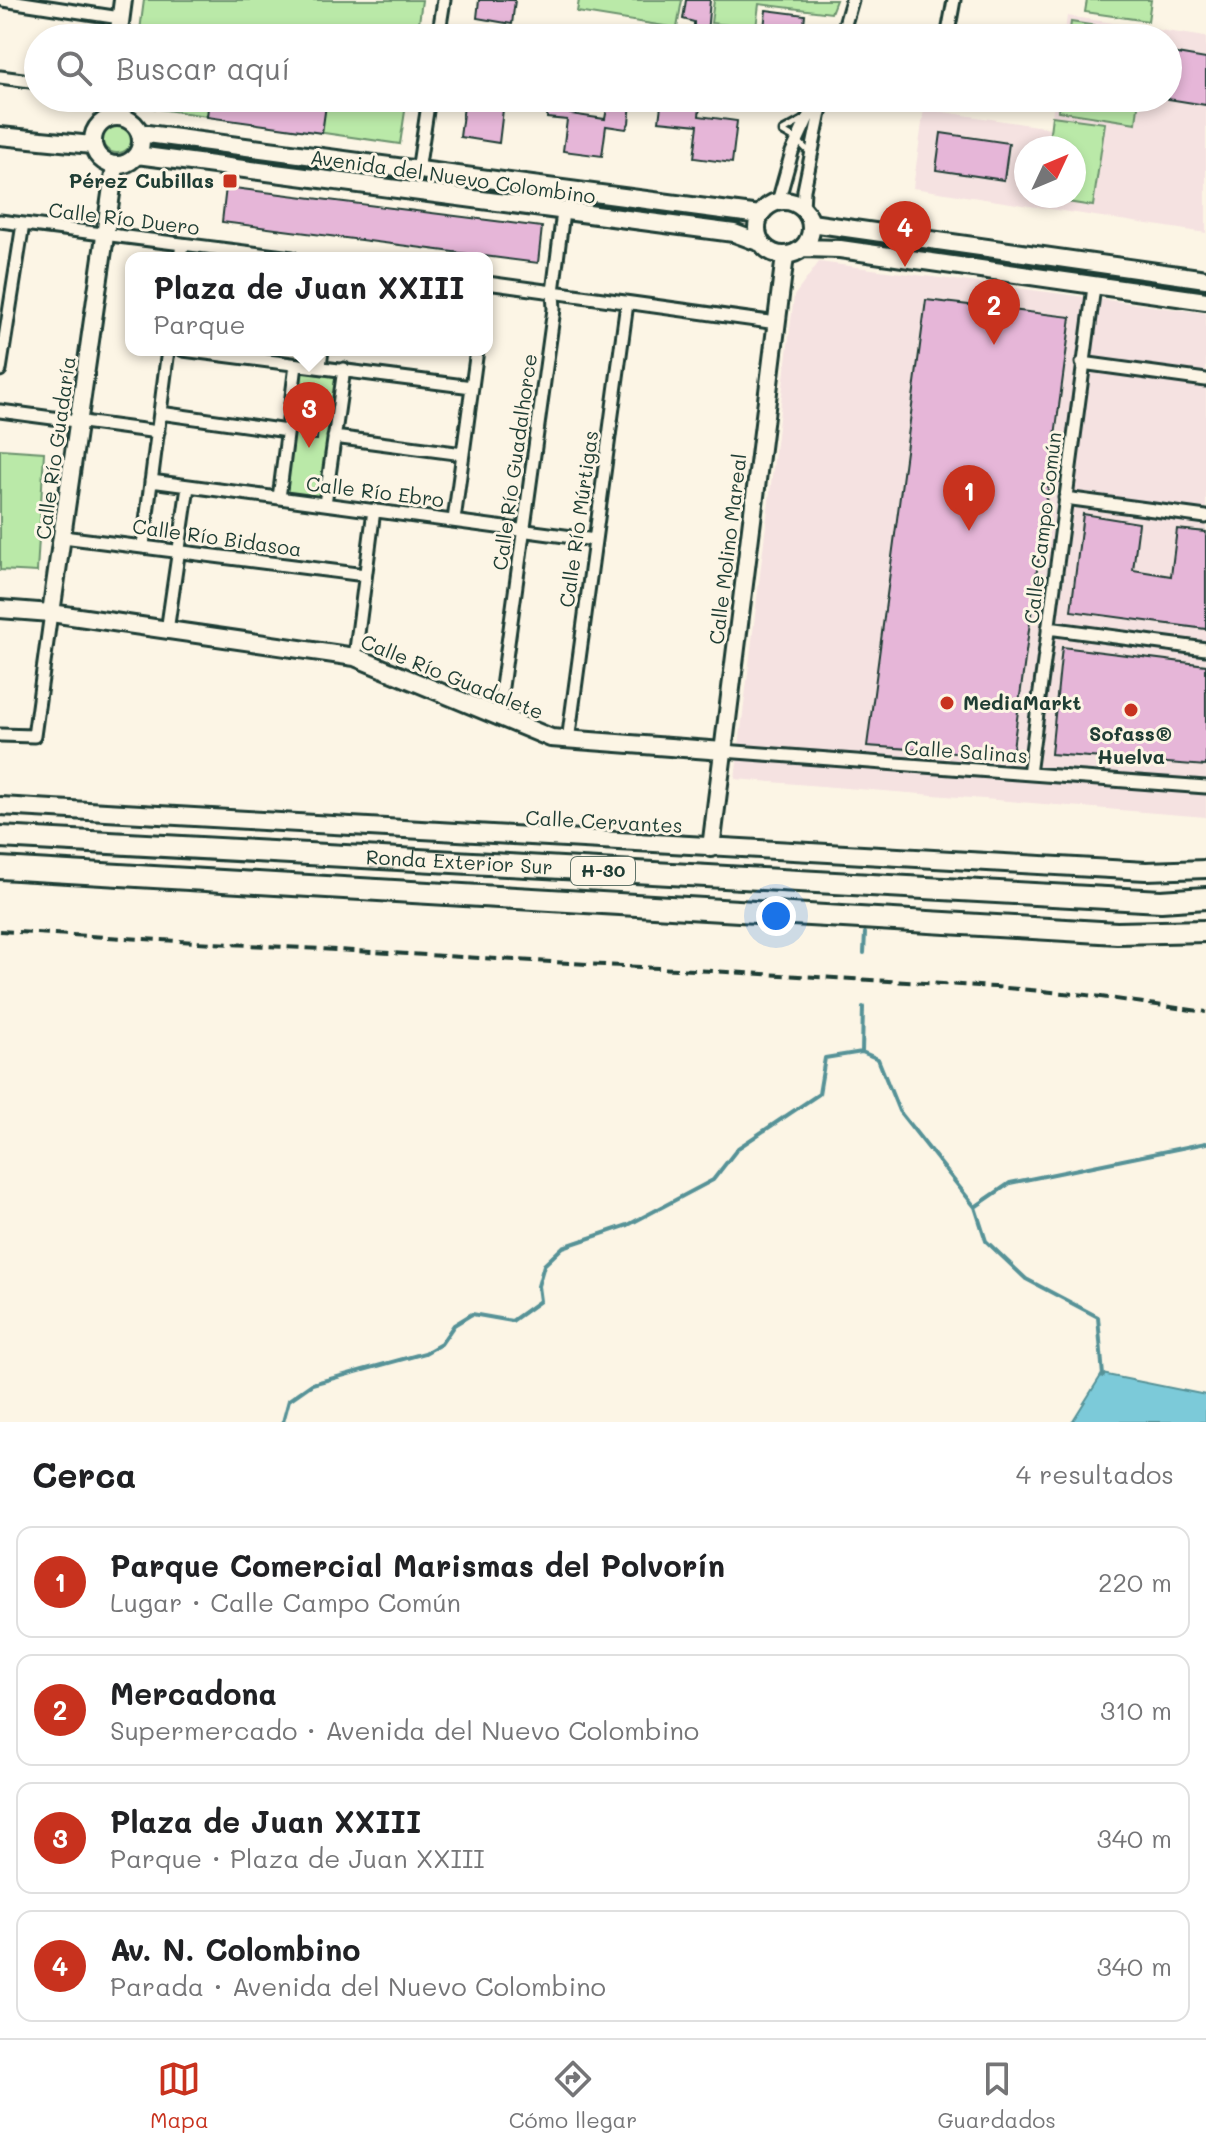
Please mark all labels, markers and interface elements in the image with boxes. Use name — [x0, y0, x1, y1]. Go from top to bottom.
search box — [24, 24, 1182, 112]
icon: search — [52, 46, 96, 90]
text: Buscar aquí — [116, 48, 290, 88]
north arrow — [1014, 136, 1086, 208]
street label: Avenida del Nuevo Colombino — [309, 143, 598, 209]
place label: Pérez Cubillas — [69, 167, 214, 193]
marker: Pérez Cubillas — [221, 172, 239, 190]
street label: Calle Río Duero — [47, 196, 201, 240]
pin: 4 — [879, 201, 931, 267]
popup — [125, 252, 493, 356]
text: Plaza de Juan XXIII — [153, 267, 465, 307]
pin: 2 — [968, 279, 1020, 345]
text: Parque — [153, 307, 246, 341]
street label: Calle Río Guadalhorce — [486, 352, 542, 572]
street label: Calle Río Guadaría — [29, 354, 81, 541]
pin: 3 — [283, 382, 335, 448]
street label: Calle Río Múrtigas — [553, 429, 603, 609]
street label: Calle Campo Común — [1017, 431, 1067, 625]
street label: Calle Molino Mareal — [702, 452, 752, 646]
pin: 1 — [943, 465, 995, 531]
street label: Calle Río Ebro — [305, 470, 446, 512]
street label: Calle Río Bidasoa — [131, 512, 303, 562]
street label: Calle Río Guadalete — [357, 628, 548, 725]
place label: MediaMarkt — [963, 689, 1081, 715]
marker: MediaMarkt — [938, 694, 956, 712]
marker: Sofass® Huelva — [1122, 701, 1140, 719]
place label: Sofass® Huelva — [1089, 720, 1173, 769]
street label: Calle Salinas — [903, 734, 1029, 768]
street label: Calle Cervantes — [525, 804, 683, 838]
street label: Ronda Exterior Sur — [365, 843, 553, 879]
road number: H-30 — [571, 857, 635, 885]
your location — [756, 896, 796, 936]
text: Cerca — [32, 1452, 136, 1497]
text: 4 resultados — [1016, 1457, 1174, 1491]
text: Parque Comercial Marismas del Polvorín — [110, 1545, 725, 1585]
text: 1 — [54, 1565, 66, 1599]
text: 220 m — [1098, 1565, 1172, 1599]
text: Lugar · Calle Campo Común — [110, 1585, 461, 1619]
text: Mercadona — [110, 1673, 277, 1713]
text: 2 — [53, 1693, 67, 1727]
text: 310 m — [1100, 1693, 1172, 1727]
text: Supermercado · Avenida del Nuevo Colombino — [110, 1713, 699, 1747]
text: Plaza de Juan XXIII — [110, 1801, 421, 1841]
text: 3 — [52, 1821, 68, 1855]
text: 340 m — [1096, 1821, 1172, 1855]
text: Parque · Plaza de Juan XXIII — [110, 1841, 485, 1875]
text: Av. N. Colombino — [110, 1929, 360, 1969]
text: 4 — [52, 1949, 68, 1983]
text: 340 m — [1096, 1949, 1172, 1983]
text: Parada · Avenida del Nuevo Colombino — [110, 1969, 606, 2003]
tab: Mapa — [150, 2057, 209, 2134]
tab: Cómo llegar — [509, 2057, 637, 2134]
tab: Guardados — [937, 2057, 1056, 2134]

